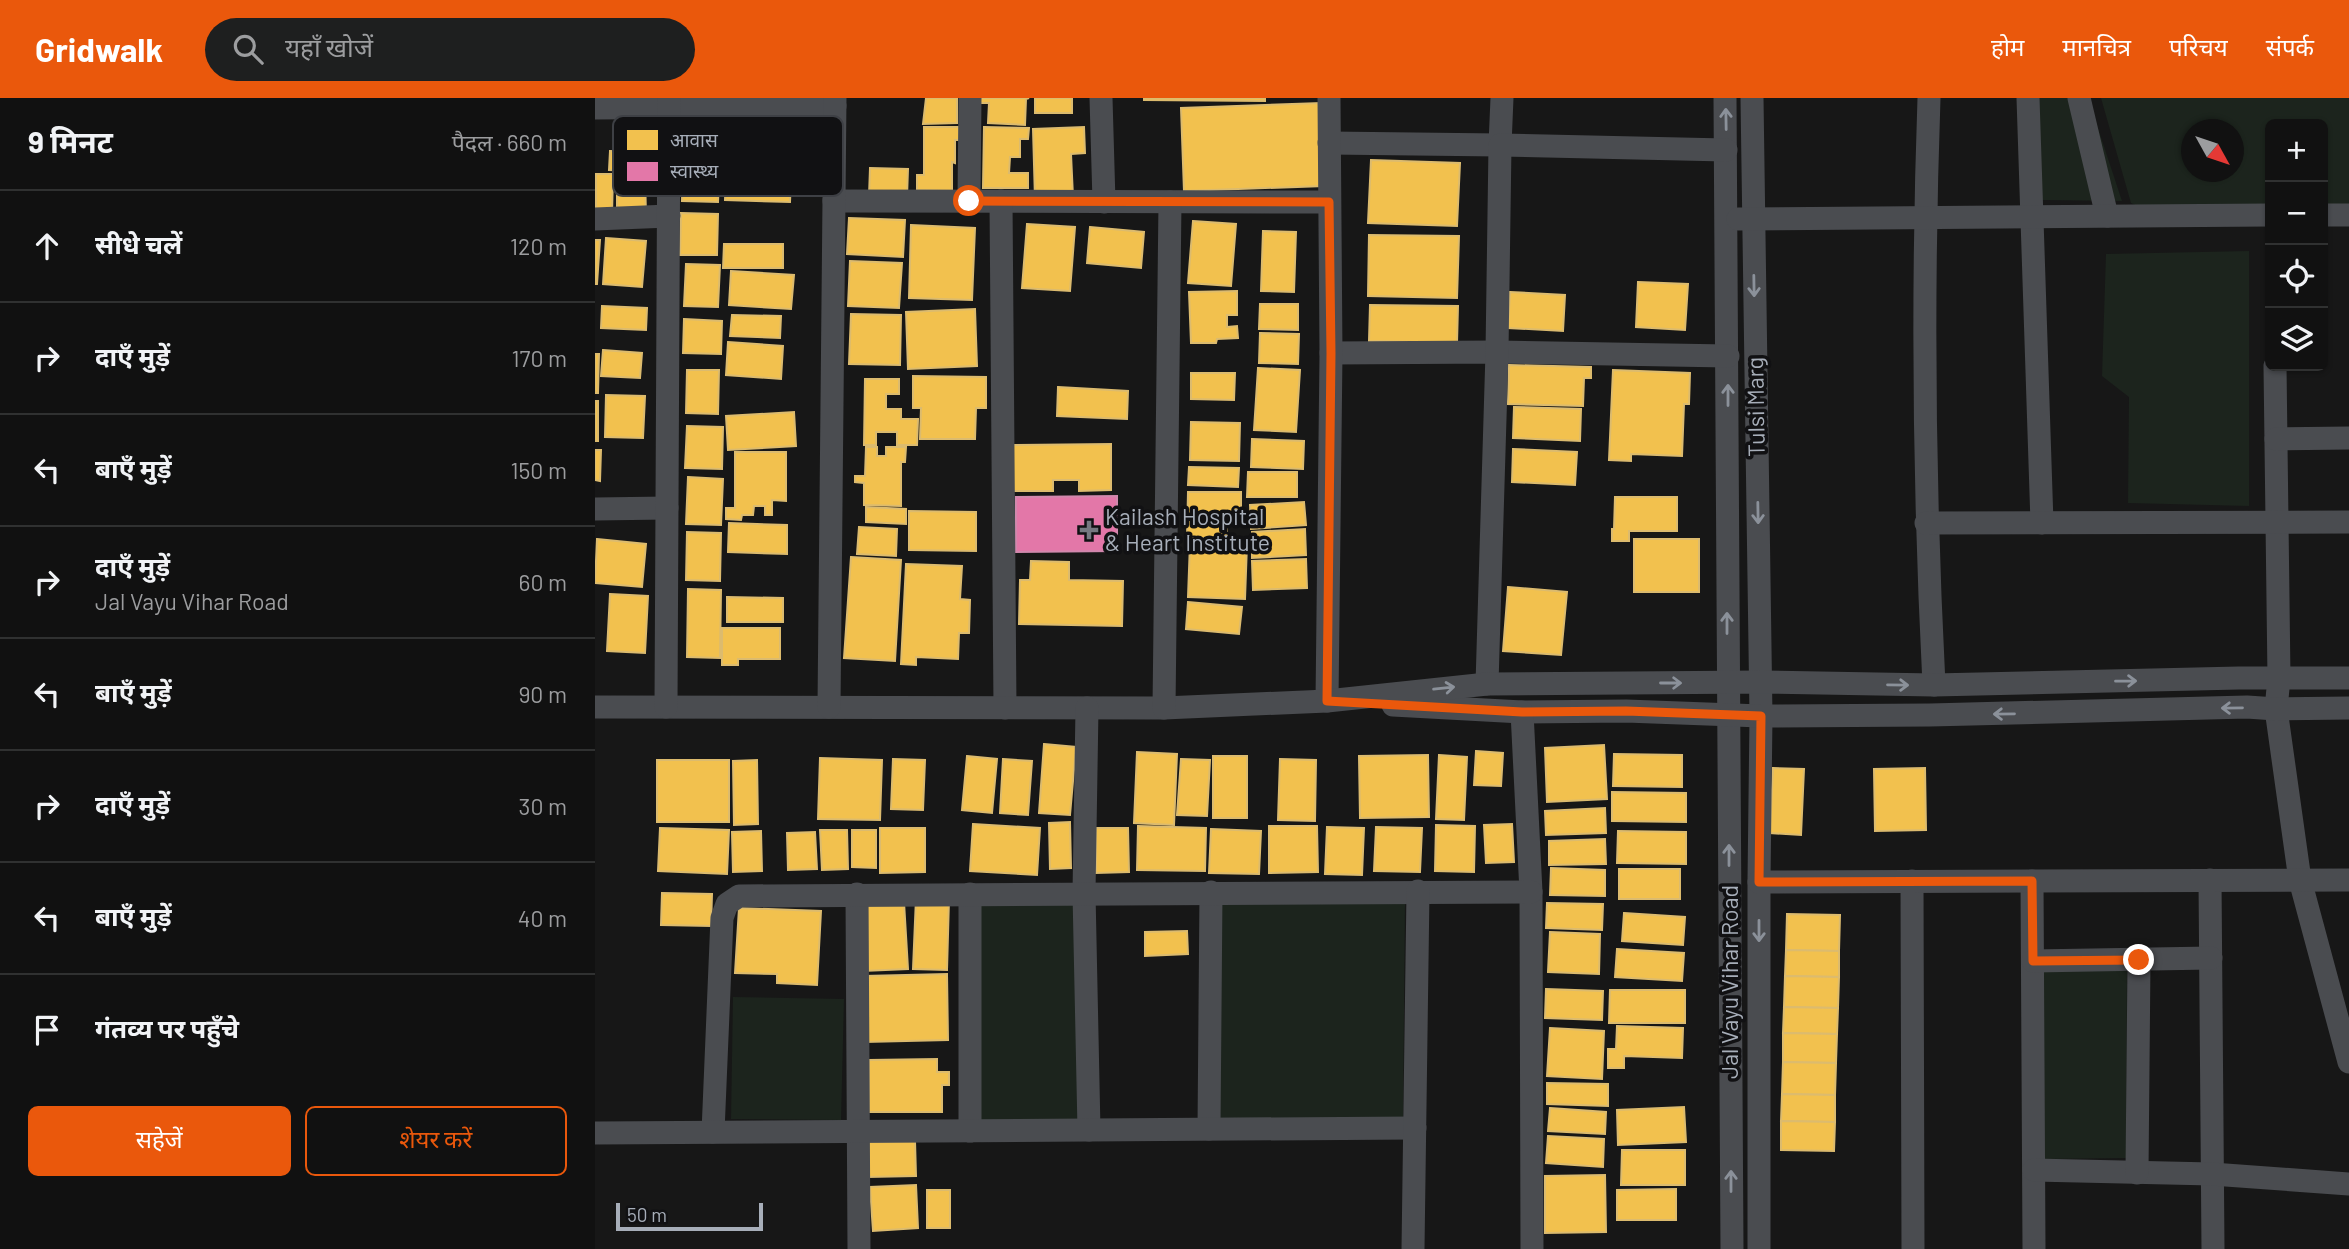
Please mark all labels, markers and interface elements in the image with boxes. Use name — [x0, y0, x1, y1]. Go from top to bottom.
search box — [205, 18, 695, 81]
text: Gridwalk — [35, 29, 163, 69]
icon: search — [229, 30, 267, 68]
text: यहाँ खोजें — [285, 31, 373, 62]
text: होम — [1991, 32, 2024, 61]
text: मानचित्र — [2062, 32, 2131, 61]
text: परिचय — [2169, 32, 2228, 61]
text: संपर्क — [2266, 32, 2314, 61]
one-way arrow — [1719, 108, 1732, 131]
legend — [613, 116, 843, 196]
north arrow — [2181, 119, 2244, 182]
map controls — [2265, 119, 2328, 371]
button: + — [2265, 119, 2328, 182]
text: 9 मिनट — [28, 123, 113, 159]
text: पैदल · 660 m — [452, 128, 567, 156]
text: आवास — [670, 128, 719, 151]
text: स्वास्थ्य — [670, 159, 719, 182]
button: − — [2265, 182, 2328, 245]
route start — [953, 185, 984, 216]
icon: ahead — [28, 227, 66, 265]
text: सीधे चलें — [95, 228, 182, 259]
text: 120 m — [510, 232, 567, 260]
button: locate — [2265, 245, 2328, 308]
one-way arrow — [1747, 274, 1761, 297]
button: layers — [2265, 308, 2328, 371]
icon: right — [28, 339, 66, 377]
text: दाएँ मुड़ें — [95, 340, 170, 371]
text: 170 m — [511, 344, 567, 372]
street label: Tulsi Marg — [1740, 357, 1770, 457]
one-way arrow — [1721, 384, 1735, 407]
icon: left — [28, 451, 66, 489]
text: बाएँ मुड़ें — [95, 452, 172, 483]
text: 150 m — [511, 456, 567, 484]
place label: Kailash Hospital & Heart Institute — [1105, 502, 1270, 556]
one-way arrow — [1751, 502, 1764, 525]
marker: Kailash Hospital & Heart Institute — [1079, 520, 1099, 540]
text: दाएँ मुड़ें — [95, 550, 170, 581]
icon: right — [28, 563, 66, 601]
text: 60 m — [519, 568, 567, 596]
text: Jal Vayu Vihar Road — [95, 587, 289, 615]
one-way arrow — [1720, 612, 1734, 635]
one-way arrow — [2114, 674, 2137, 688]
icon: left — [28, 675, 66, 713]
text: बाएँ मुड़ें — [95, 676, 172, 707]
one-way arrow — [1659, 676, 1682, 690]
one-way arrow — [1887, 678, 1910, 691]
text: 90 m — [518, 680, 567, 708]
one-way arrow — [1432, 682, 1455, 695]
one-way arrow — [2221, 701, 2244, 714]
one-way arrow — [1993, 707, 2016, 720]
icon: right — [28, 787, 66, 825]
text: दाएँ मुड़ें — [95, 788, 170, 819]
text: 30 m — [519, 792, 567, 820]
one-way arrow — [1722, 844, 1736, 867]
street label: Jal Vayu Vihar Road — [1715, 885, 1743, 1079]
icon: left — [28, 899, 66, 937]
text: बाएँ मुड़ें — [95, 900, 172, 931]
text: 40 m — [518, 904, 567, 932]
one-way arrow — [1752, 920, 1766, 943]
route end — [2123, 944, 2154, 975]
icon: arrive — [28, 1011, 66, 1049]
text: गंतव्य पर पहुँचे — [95, 1012, 239, 1043]
button: सहेजें — [28, 1106, 291, 1176]
button: शेयर करें — [305, 1106, 567, 1176]
one-way arrow — [1724, 1170, 1738, 1193]
scale bar — [616, 1200, 763, 1232]
text: 50 m — [627, 1203, 667, 1226]

